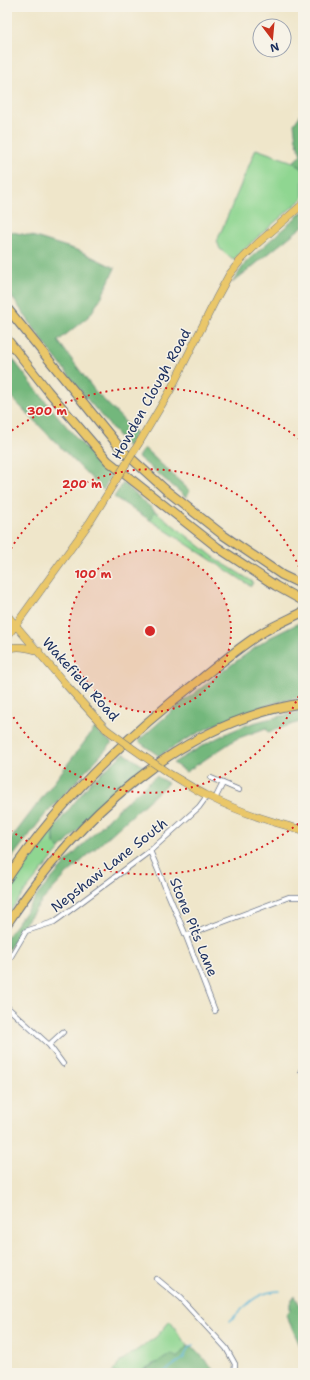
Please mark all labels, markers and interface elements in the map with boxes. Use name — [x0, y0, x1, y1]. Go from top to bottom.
north arrow — [252, 18, 292, 58]
text: N — [268, 39, 281, 56]
street label: Howden Clough Road — [108, 325, 194, 463]
text: 300 m — [27, 403, 67, 419]
text: 200 m — [62, 476, 102, 492]
text: 100 m — [75, 566, 112, 582]
centre of rings — [143, 624, 157, 638]
street label: Wakefield Road — [39, 633, 123, 725]
street label: Nepshaw Lane South — [47, 814, 171, 916]
street label: Stone Pits Lane — [166, 875, 222, 979]

